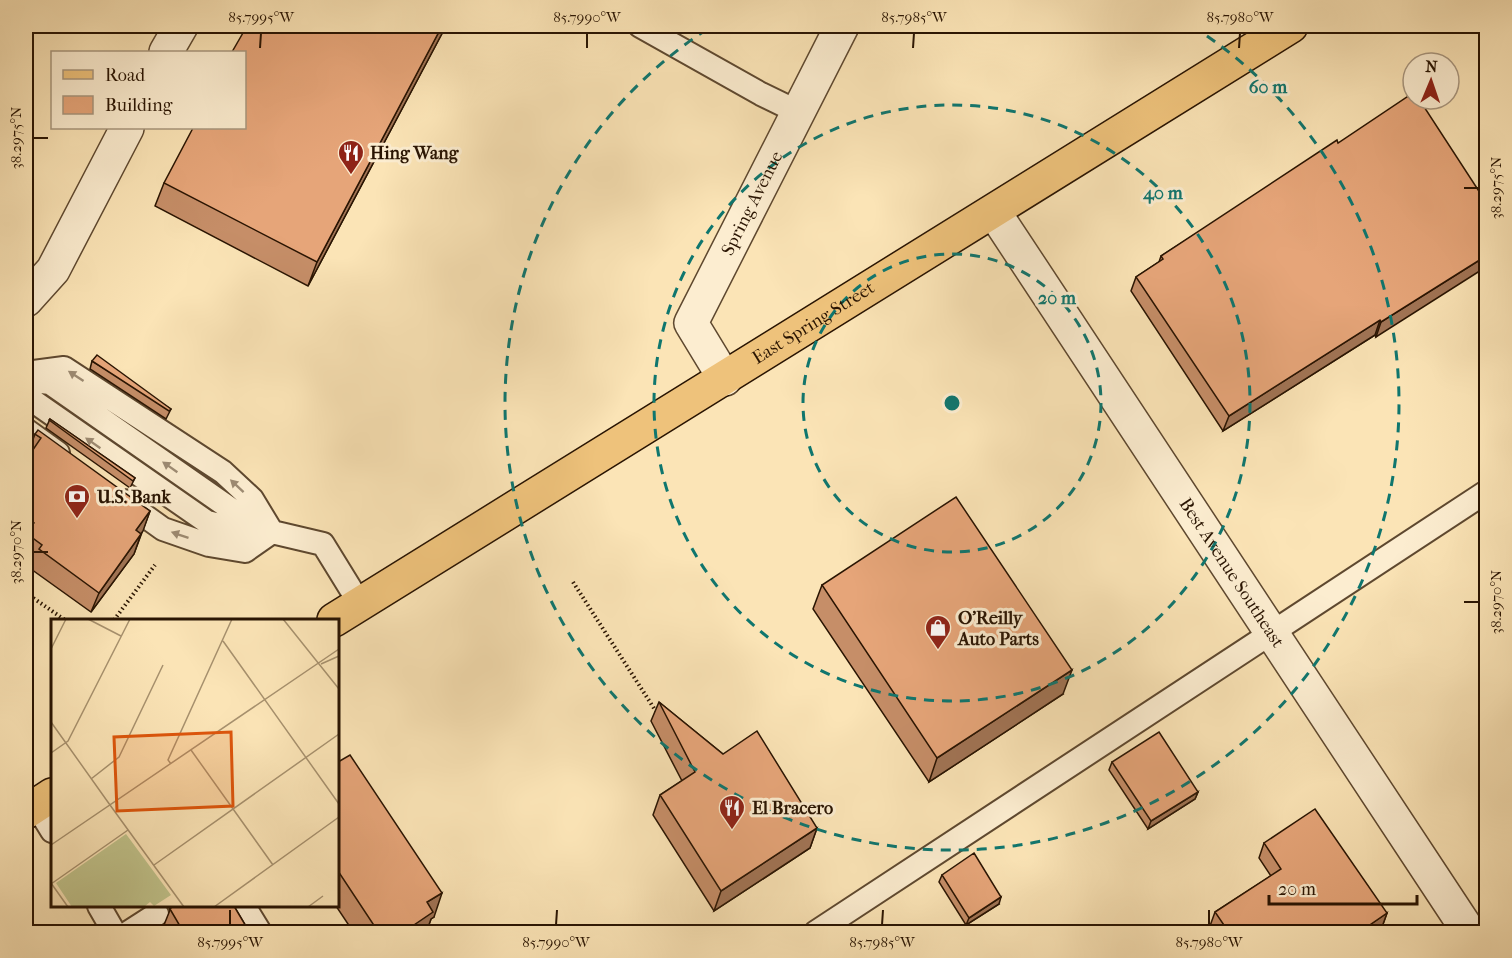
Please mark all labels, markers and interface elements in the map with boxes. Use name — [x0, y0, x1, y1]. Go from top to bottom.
text: 85.7995°W — [228, 8, 295, 26]
text: 85.7990°W — [553, 8, 622, 26]
text: 85.7985°W — [881, 8, 948, 26]
text: 85.7980°W — [1206, 8, 1275, 26]
legend — [51, 51, 246, 129]
north arrow — [1401, 51, 1461, 111]
text: N — [1425, 57, 1439, 76]
text: Road — [105, 65, 145, 86]
text: 60 m — [1249, 77, 1288, 98]
text: Building — [105, 95, 173, 116]
text: 38.2975°N — [7, 106, 25, 169]
restaurant icon: Hing Wang — [336, 138, 366, 176]
place label: Hing Wang — [370, 143, 460, 164]
street label: Spring Avenue — [717, 148, 788, 259]
text: 38.2975°N — [1487, 156, 1505, 219]
text: 40 m — [1142, 183, 1184, 204]
street label: East Spring Street — [749, 277, 879, 369]
text: 20 m — [1038, 288, 1077, 309]
one-way arrow — [68, 371, 84, 382]
centre of rings — [942, 393, 962, 413]
one-way arrow — [85, 437, 101, 449]
one-way arrow — [162, 462, 178, 473]
one-way arrow — [231, 479, 245, 493]
bank icon: U.S. Bank — [62, 482, 92, 520]
place label: U.S. Bank — [96, 487, 172, 508]
street label: Best Avenue Southeast — [1175, 494, 1289, 652]
text: 38.2970°N — [7, 519, 25, 584]
one-way arrow — [171, 529, 189, 539]
text: 38.2970°N — [1487, 569, 1505, 634]
place label: O'Reilly Auto Parts — [957, 608, 1039, 650]
shop icon: O'Reilly Auto Parts — [923, 613, 953, 651]
inset map — [51, 619, 339, 907]
restaurant icon: El Bracero — [717, 793, 747, 831]
place label: El Bracero — [752, 798, 833, 819]
scale bar — [1269, 868, 1418, 906]
text: 20 m — [1278, 879, 1316, 900]
text: 85.7995°W — [197, 933, 264, 951]
text: 85.7990°W — [522, 933, 591, 951]
text: 85.7985°W — [849, 933, 916, 951]
text: 85.7980°W — [1175, 933, 1244, 951]

